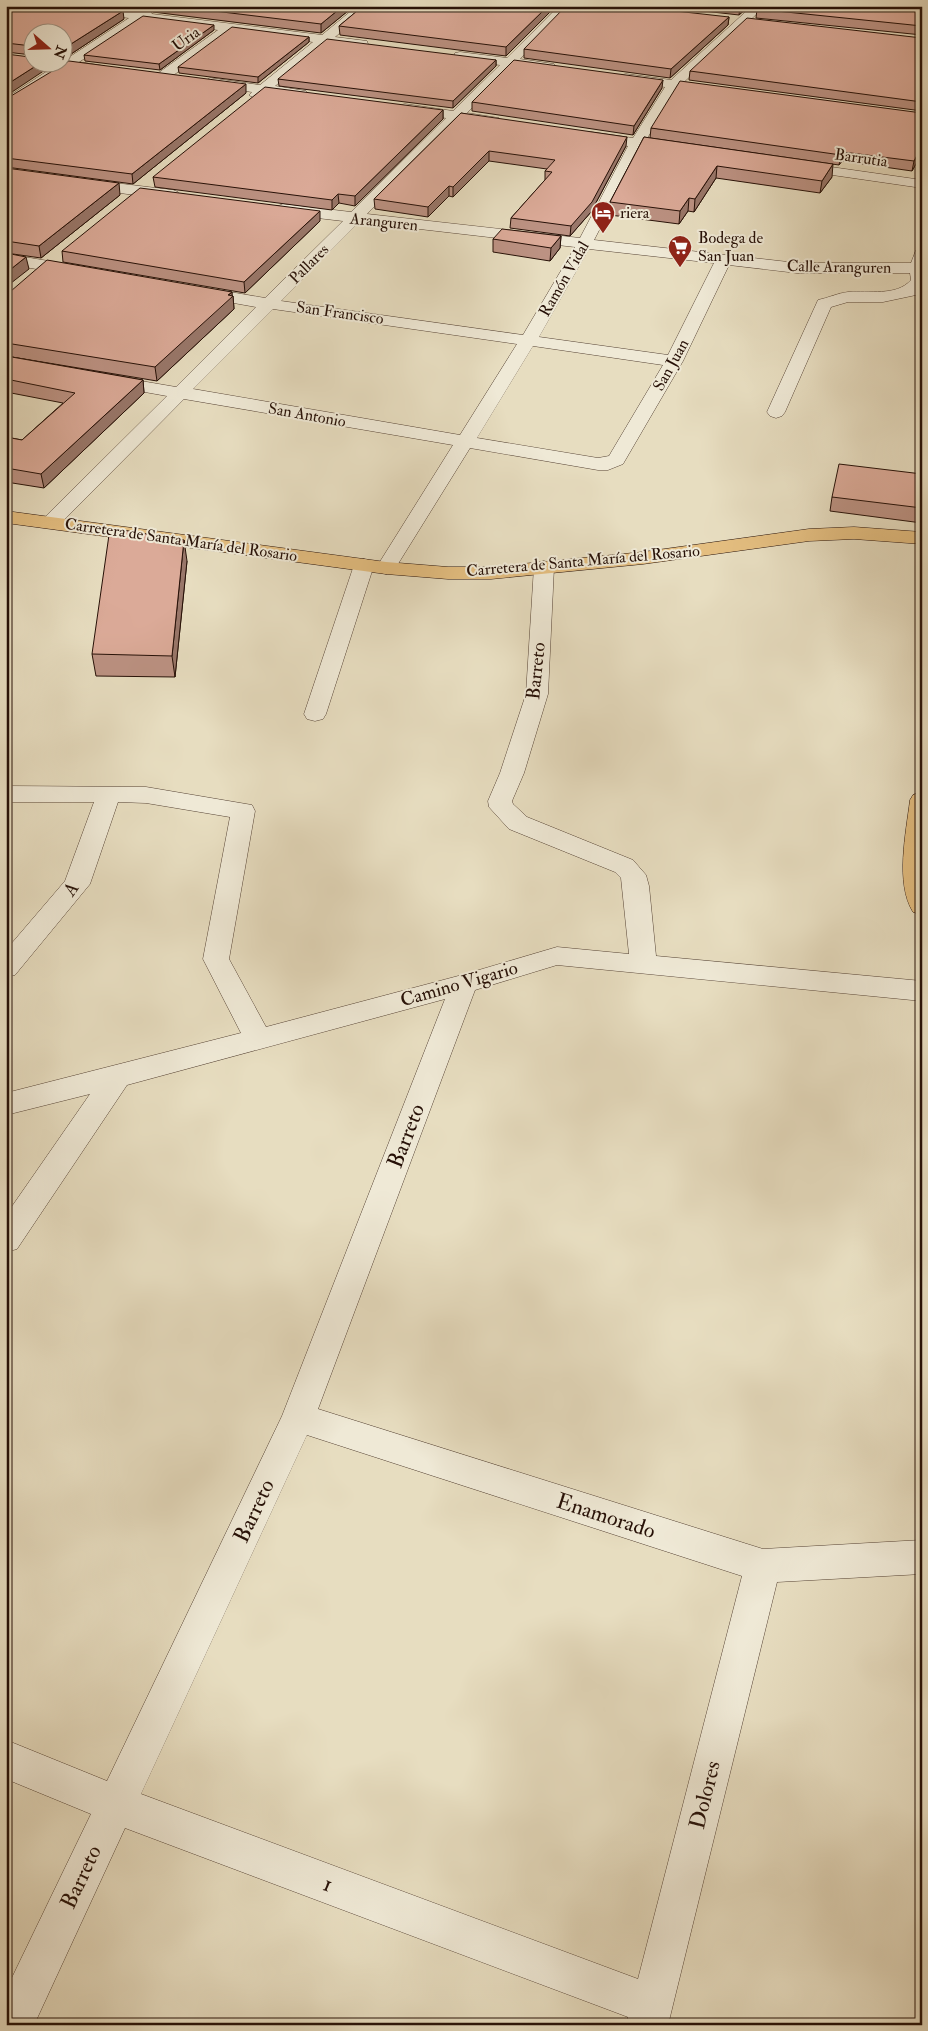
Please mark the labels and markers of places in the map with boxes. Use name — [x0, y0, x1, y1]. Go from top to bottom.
hotel icon: riera — [590, 200, 616, 234]
place label: riera — [620, 203, 650, 223]
place label: Bodega de San Juan — [698, 228, 763, 267]
supermarket icon: Bodega de San Juan — [667, 234, 693, 268]

